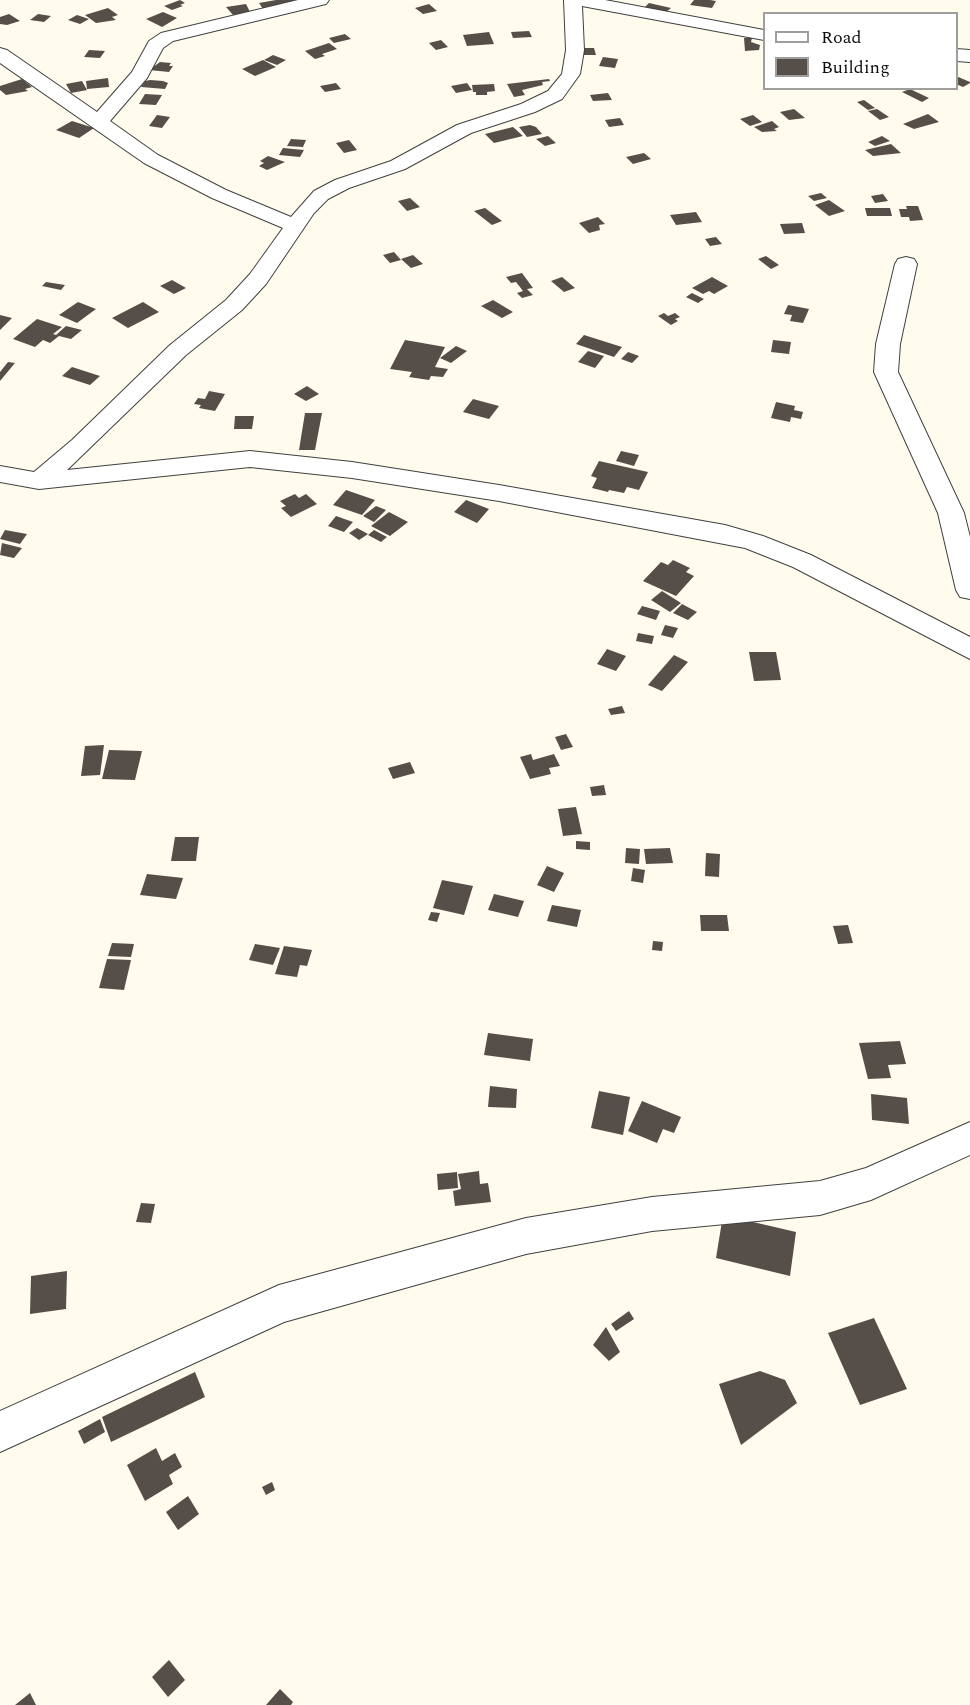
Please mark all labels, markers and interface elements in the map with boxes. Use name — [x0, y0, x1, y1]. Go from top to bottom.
legend — [763, 12, 958, 90]
text: Road — [821, 24, 862, 51]
text: Building — [821, 54, 890, 81]

